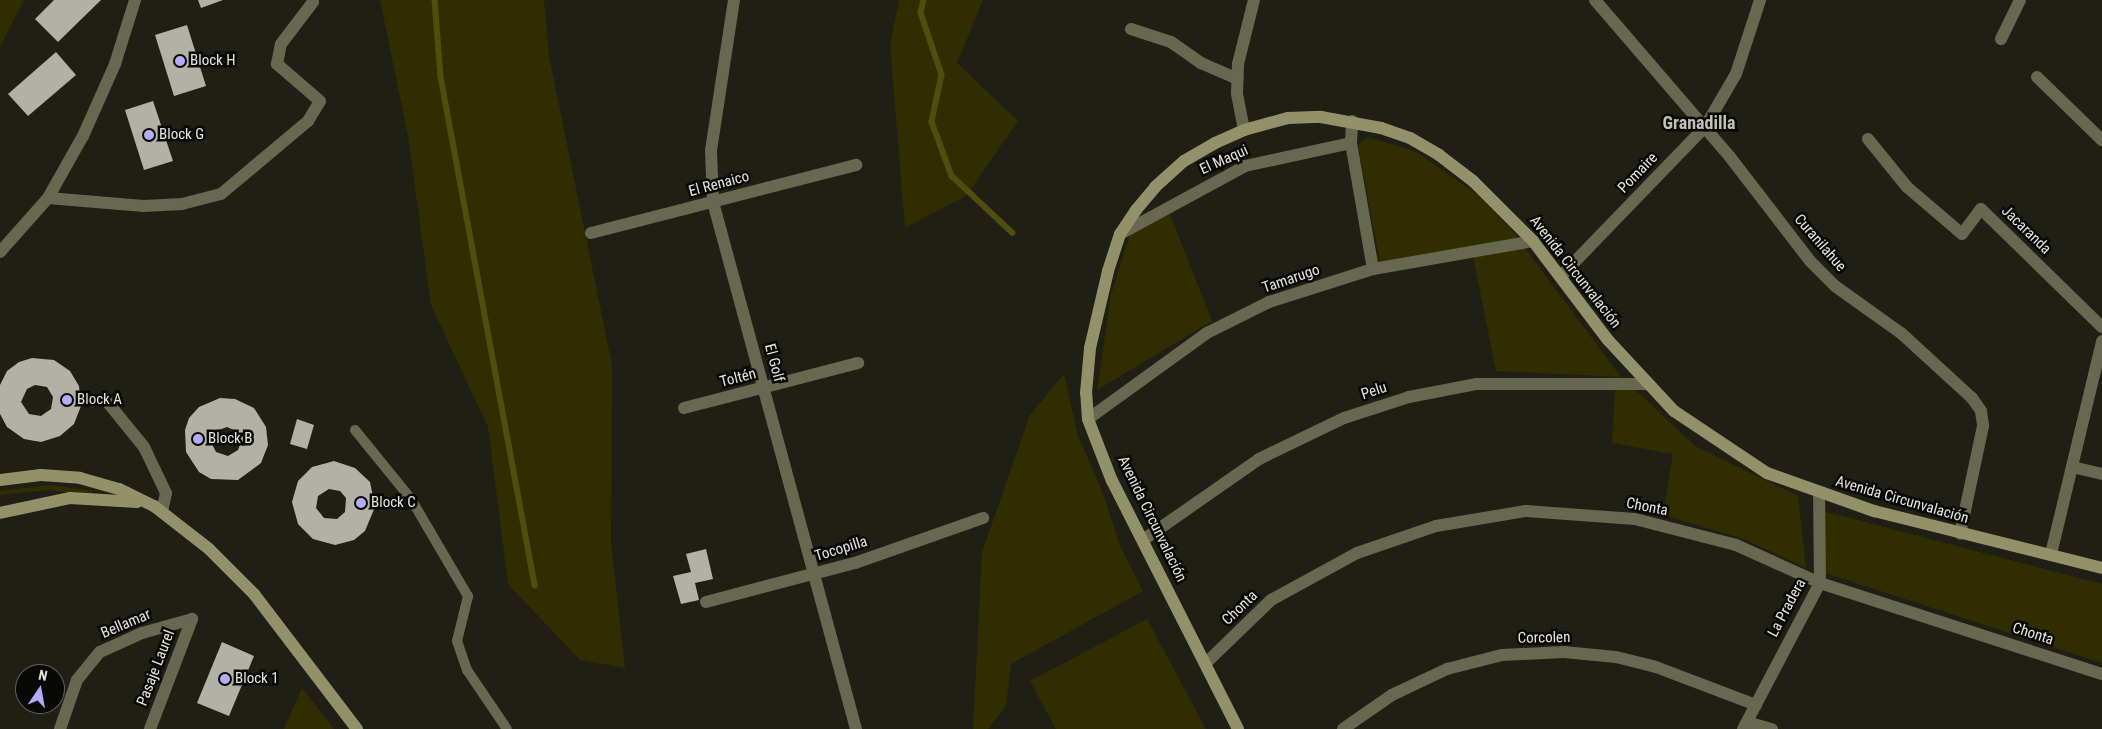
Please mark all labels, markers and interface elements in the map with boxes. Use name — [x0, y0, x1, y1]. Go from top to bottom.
place label: Block H — [190, 52, 236, 70]
marker: Block H — [174, 55, 186, 67]
district label: Granadilla — [1662, 112, 1736, 134]
place label: Block G — [159, 126, 204, 144]
marker: Block G — [143, 129, 155, 141]
street label: El Maqui — [1197, 141, 1251, 179]
street label: Pomaire — [1614, 149, 1662, 197]
street label: El Renaico — [687, 167, 751, 201]
street label: Jacaranda — [1997, 202, 2055, 258]
street label: Curanilahue — [1790, 211, 1850, 275]
street label: Avenida Circunvalación — [1526, 212, 1624, 332]
street label: Tamarugo — [1260, 261, 1322, 297]
street label: El Golf — [760, 342, 788, 384]
street label: Toltén — [718, 365, 758, 391]
street label: Pelu — [1359, 378, 1389, 404]
place label: Block A — [77, 391, 122, 409]
marker: Block A — [61, 394, 73, 406]
place label: Block B — [208, 430, 252, 448]
marker: Block B — [192, 433, 204, 445]
street label: Avenida Circunvalación — [1114, 453, 1190, 585]
street label: Avenida Circunvalación — [1833, 472, 1971, 528]
place label: Block C — [371, 494, 416, 512]
street label: Chonta — [1625, 494, 1669, 520]
marker: Block C — [355, 497, 367, 509]
street label: Tocopilla — [813, 533, 869, 565]
street label: La Pradera — [1764, 576, 1810, 640]
street label: Chonta — [1219, 587, 1261, 629]
street label: Bellamar — [98, 605, 154, 643]
street label: Chonta — [2010, 619, 2056, 649]
street label: Pasaje Laurel — [133, 628, 179, 708]
street label: Corcolen — [1518, 629, 1570, 647]
north arrow — [15, 664, 65, 714]
text: N — [37, 667, 49, 684]
place label: Block 1 — [235, 670, 279, 688]
marker: Block 1 — [219, 673, 231, 685]

